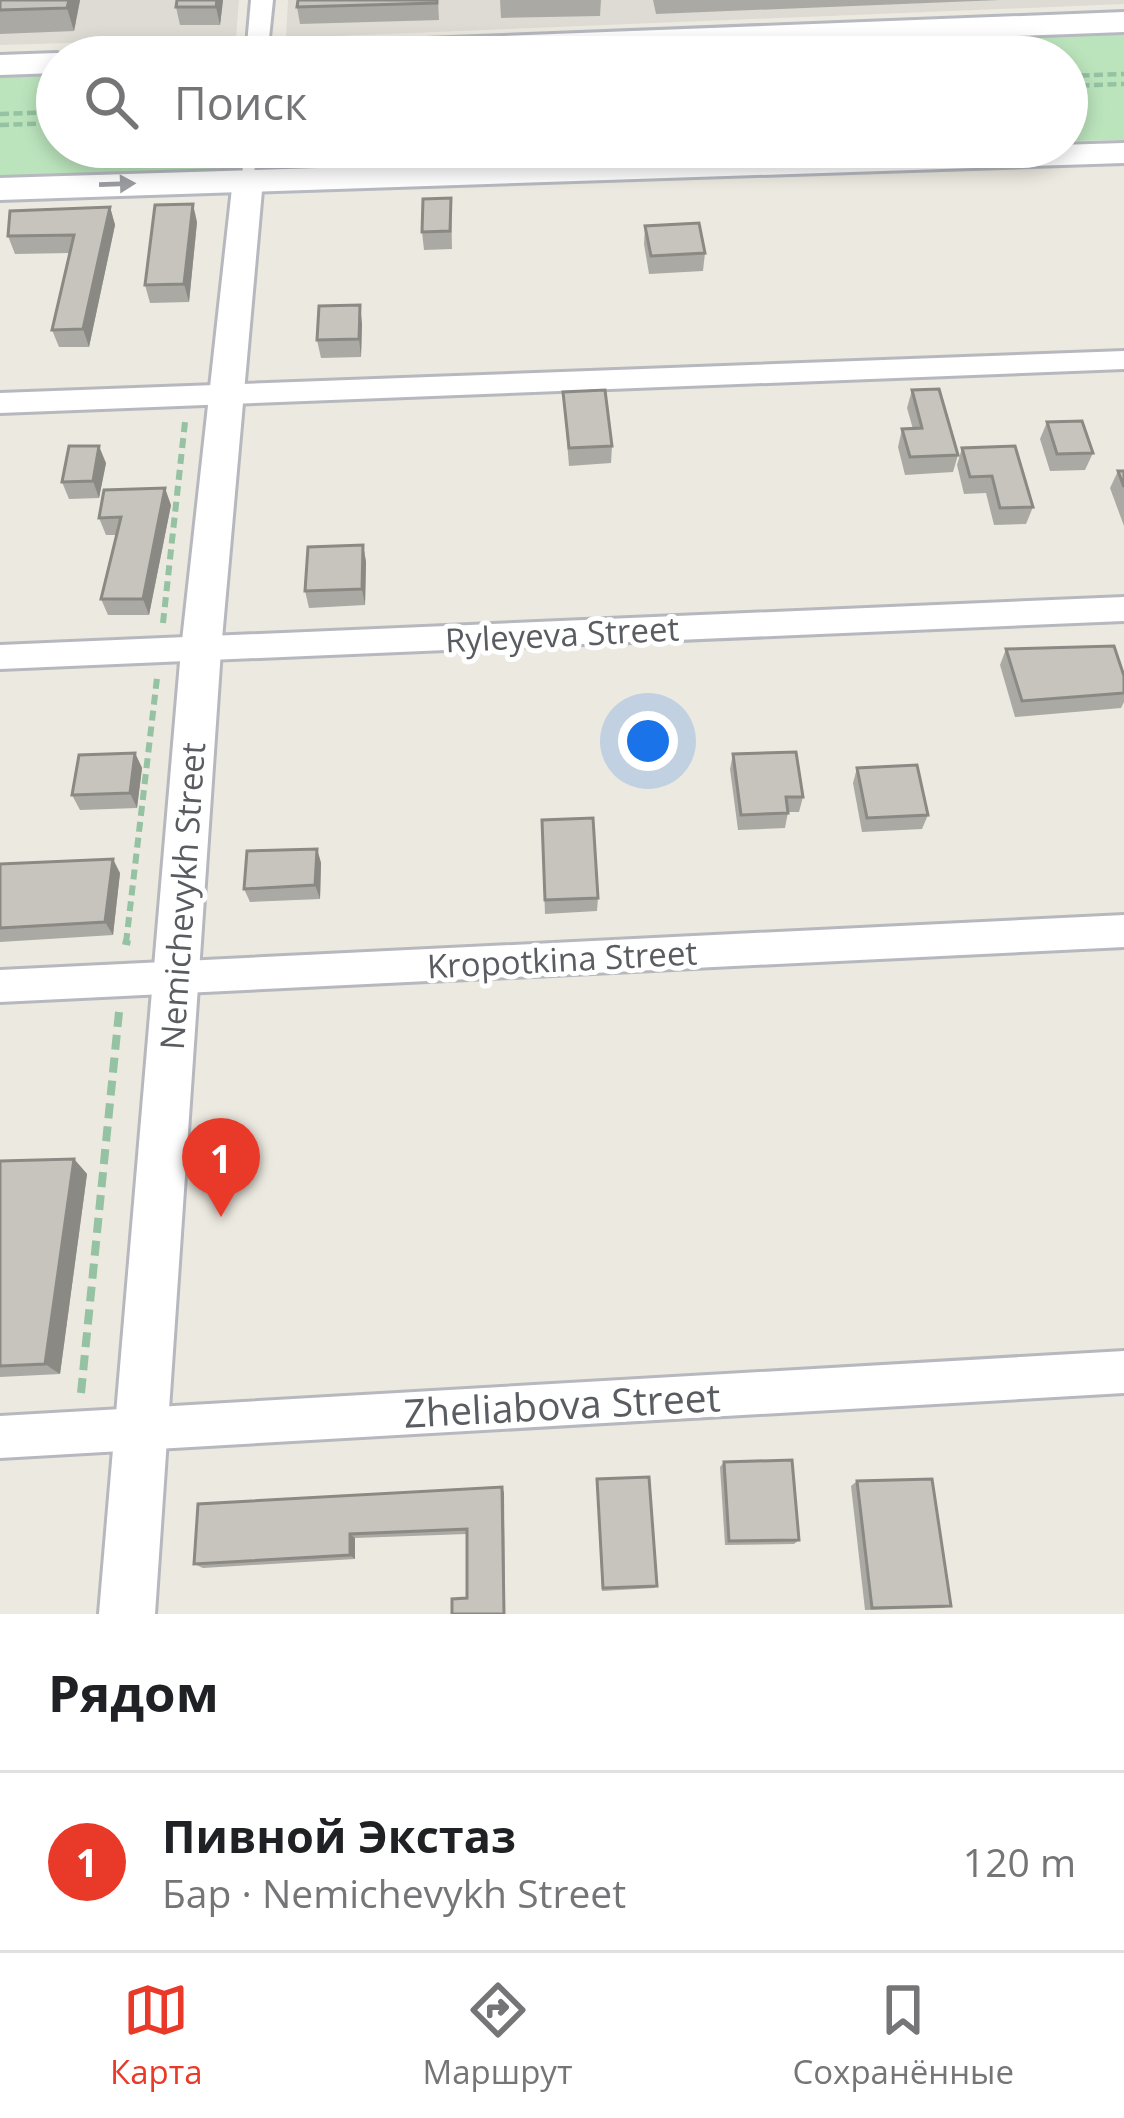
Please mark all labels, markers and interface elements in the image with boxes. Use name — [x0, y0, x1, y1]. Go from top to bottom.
search box — [36, 36, 1088, 168]
icon: search — [78, 69, 144, 135]
text: Поиск — [174, 72, 307, 133]
one-way arrow — [99, 174, 137, 193]
street label: Ryleyeva Street — [444, 605, 680, 663]
your location — [618, 711, 678, 771]
street label: Nemichevykh Street — [149, 741, 215, 1051]
street label: Kropotkina Street — [426, 929, 698, 989]
pin: 1 — [182, 1118, 260, 1217]
street label: Zheliabova Street — [402, 1369, 722, 1439]
text: Рядом — [48, 1657, 219, 1727]
text: Пивной Экстаз — [162, 1805, 516, 1866]
text: 1 — [76, 1835, 98, 1888]
text: 120 m — [963, 1835, 1076, 1888]
text: Бар · Nemichevykh Street — [162, 1866, 626, 1919]
tab: Карта — [110, 1977, 203, 2094]
tab: Маршрут — [423, 1977, 572, 2094]
tab: Сохранённые — [792, 1977, 1014, 2094]

